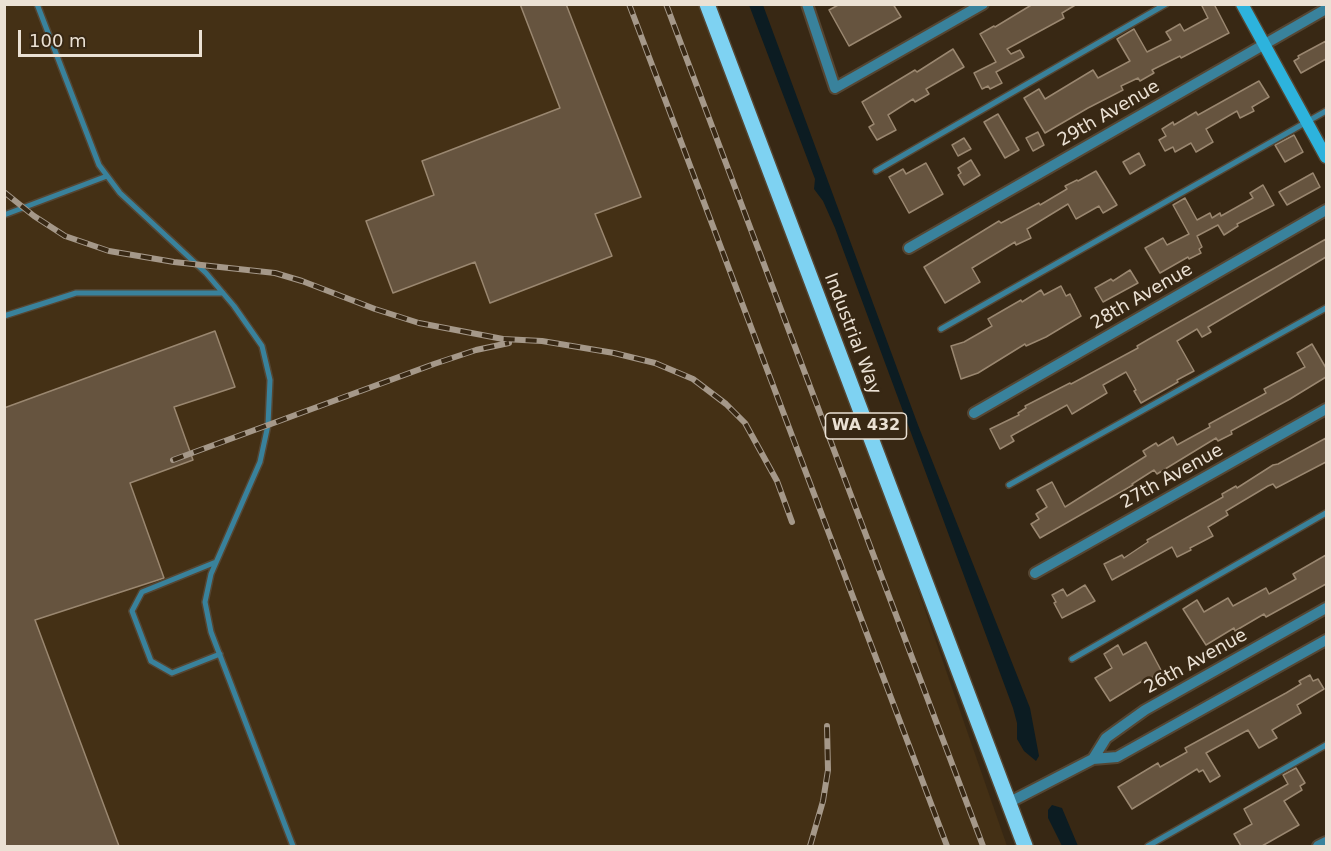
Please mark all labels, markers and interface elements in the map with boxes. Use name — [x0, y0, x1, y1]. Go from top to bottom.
scale bar — [21, 18, 206, 56]
text: 100 m — [29, 30, 87, 51]
street label: 29th Avenue — [1054, 76, 1164, 152]
street label: 28th Avenue — [1087, 259, 1197, 335]
street label: Industrial Way — [819, 270, 885, 398]
road number: WA 432 — [826, 413, 906, 439]
street label: 27th Avenue — [1117, 440, 1227, 514]
street label: 26th Avenue — [1141, 625, 1251, 699]

